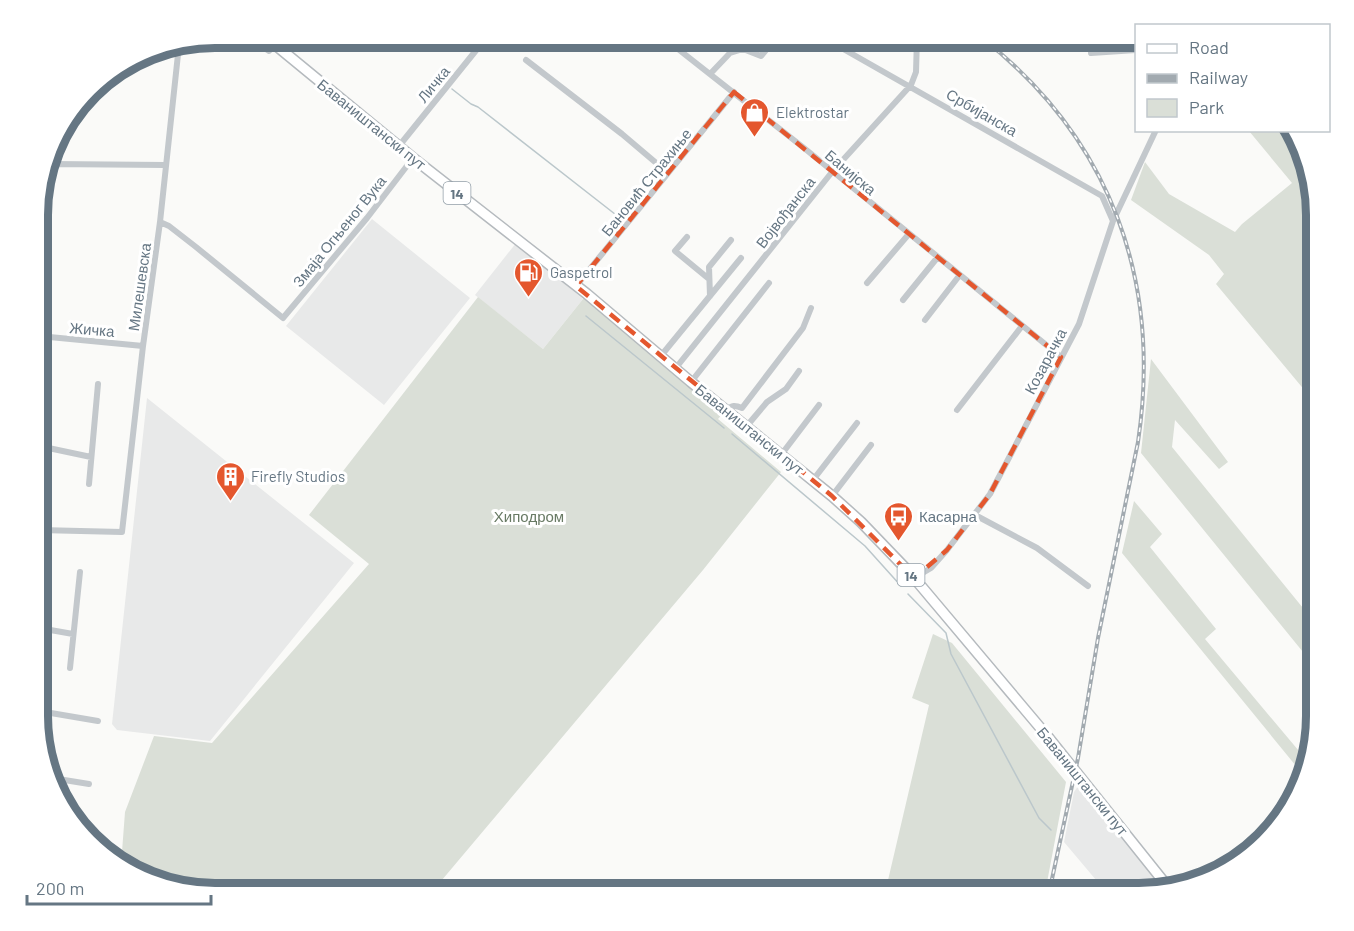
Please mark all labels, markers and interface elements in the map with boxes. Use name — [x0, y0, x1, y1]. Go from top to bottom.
legend — [1135, 24, 1330, 132]
text: Road — [1189, 36, 1229, 58]
street label: Личка — [413, 62, 453, 106]
text: Railway — [1189, 66, 1248, 88]
street label: Баваништански пут — [314, 75, 430, 173]
street label: Србијанска — [943, 84, 1021, 140]
shop icon: Elektrostar — [739, 96, 771, 138]
text: Park — [1189, 96, 1224, 118]
place label: Elektrostar — [776, 103, 849, 121]
street label: Бановић Страхиње — [597, 125, 695, 239]
street label: Банијска — [822, 146, 881, 199]
street label: Змаја Огњеног Вука — [289, 171, 390, 290]
street label: Војвођанска — [752, 172, 819, 251]
road number: 14 — [444, 182, 470, 204]
street label: Милешевска — [124, 241, 154, 332]
fuel station icon: Gaspetrol — [513, 256, 545, 298]
place label: Gaspetrol — [550, 263, 613, 281]
street label: Жичка — [69, 318, 116, 340]
street label: Козарачка — [1020, 325, 1070, 397]
street label: Баваништански пут — [692, 380, 808, 478]
building icon: Firefly Studios — [214, 460, 246, 502]
place label: Firefly Studios — [251, 467, 345, 485]
bus stop icon: Касарна — [882, 500, 914, 542]
park label: Хиподром — [494, 507, 564, 525]
place label: Касарна — [919, 507, 978, 525]
road number: 14 — [898, 564, 924, 586]
street label: Баваништански пут — [1034, 723, 1132, 839]
scale bar — [27, 868, 212, 906]
text: 200 m — [36, 877, 84, 899]

